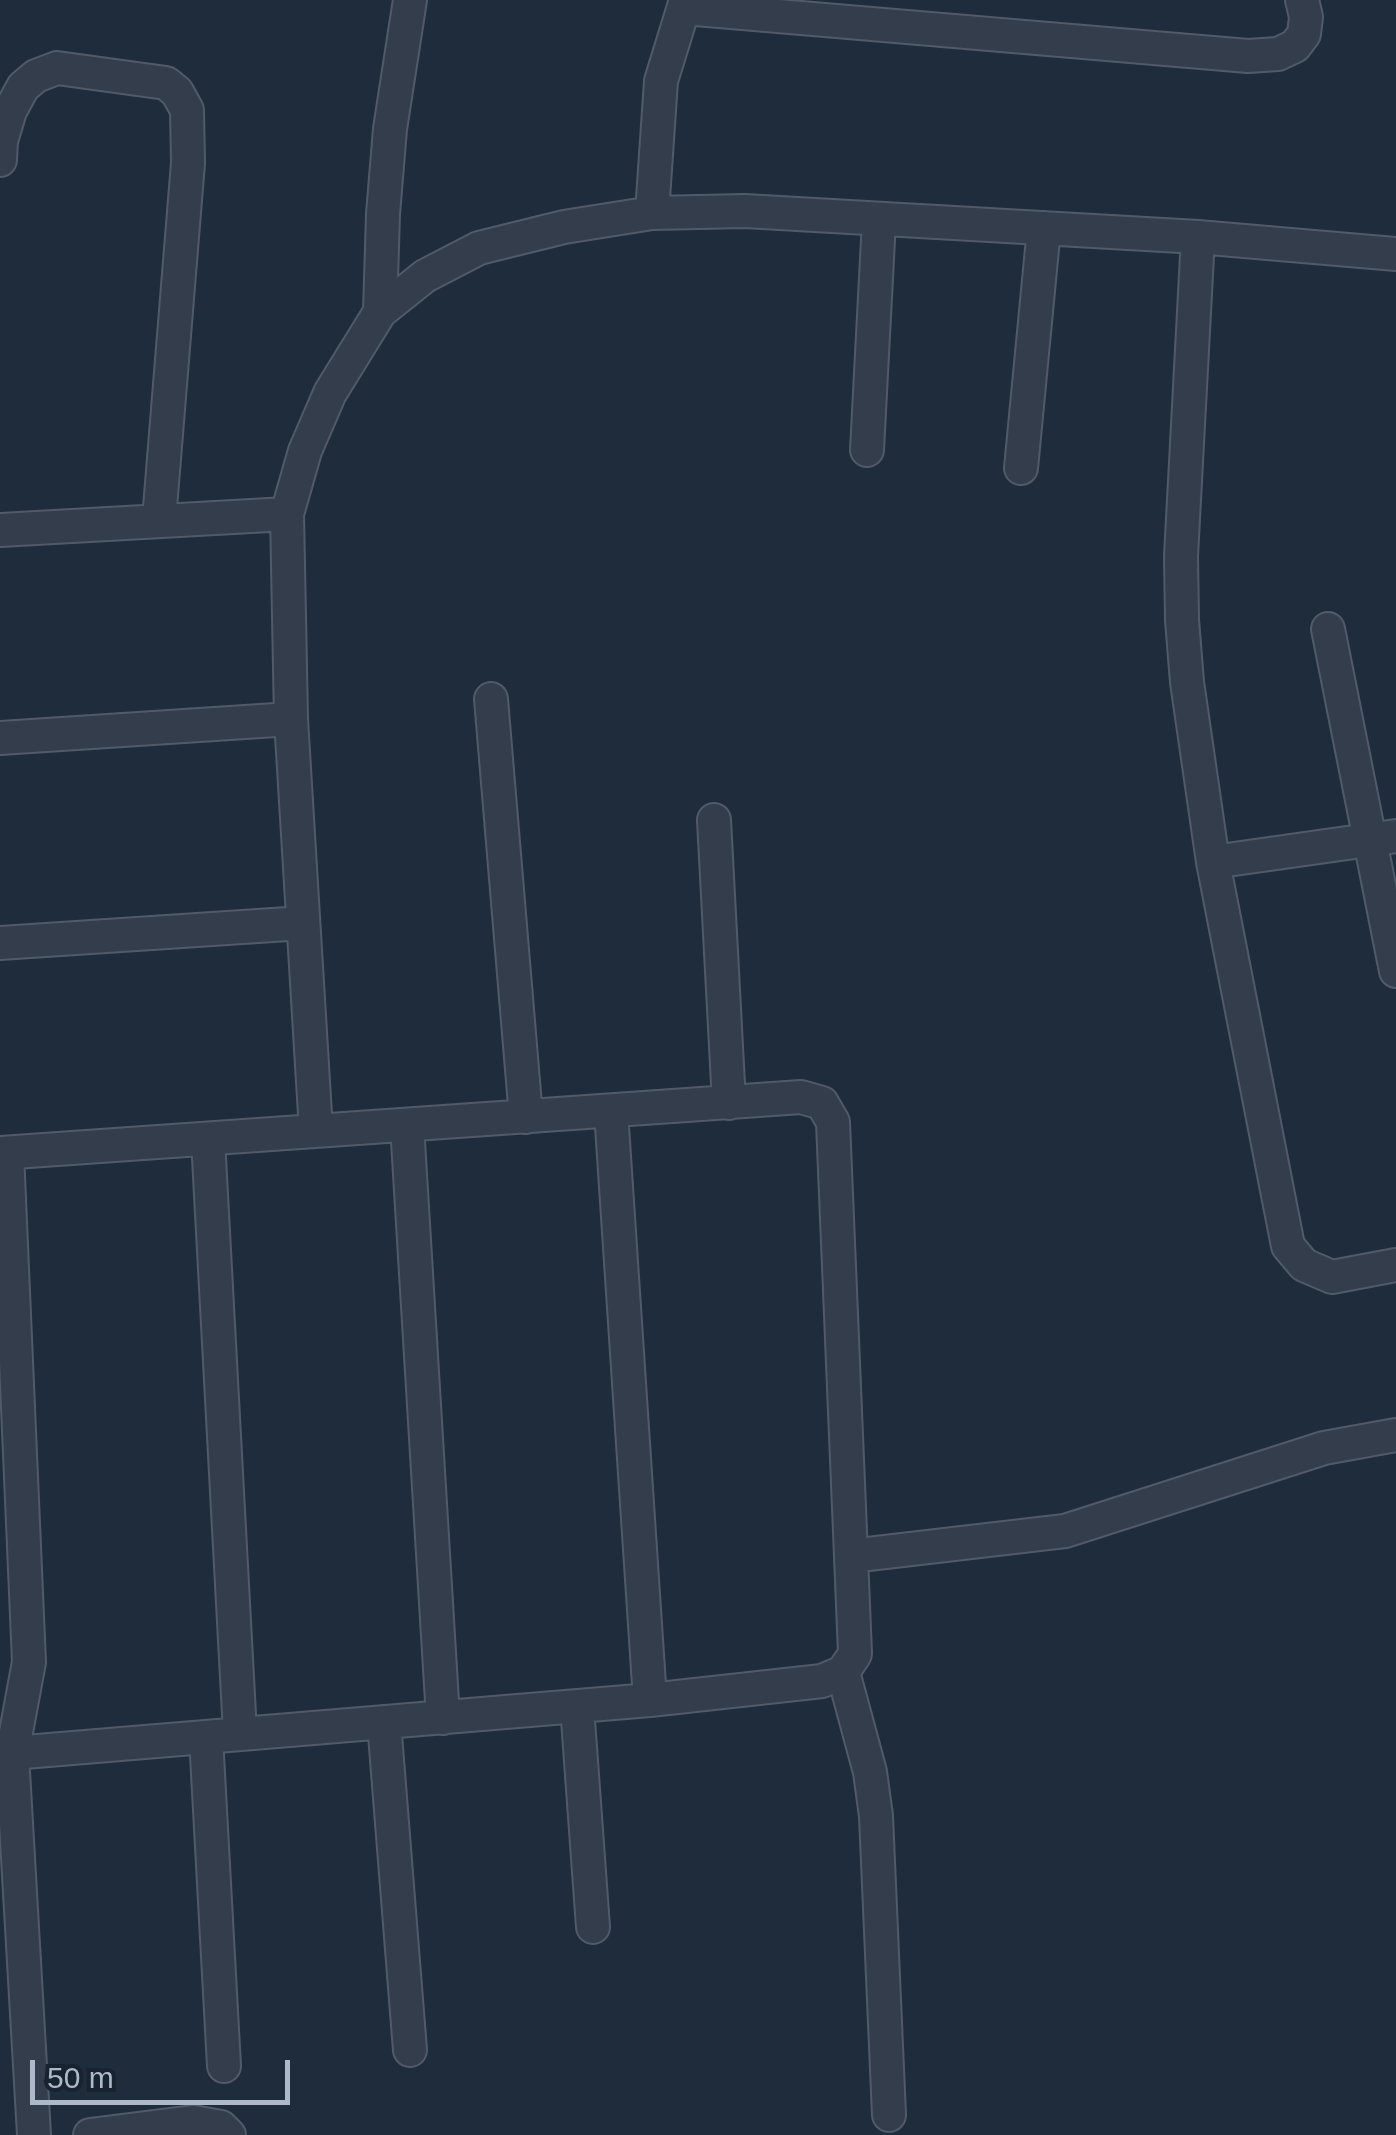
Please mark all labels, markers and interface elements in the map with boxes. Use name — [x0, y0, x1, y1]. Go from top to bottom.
scale bar — [35, 2040, 295, 2102]
text: 50 m — [47, 2061, 114, 2094]

